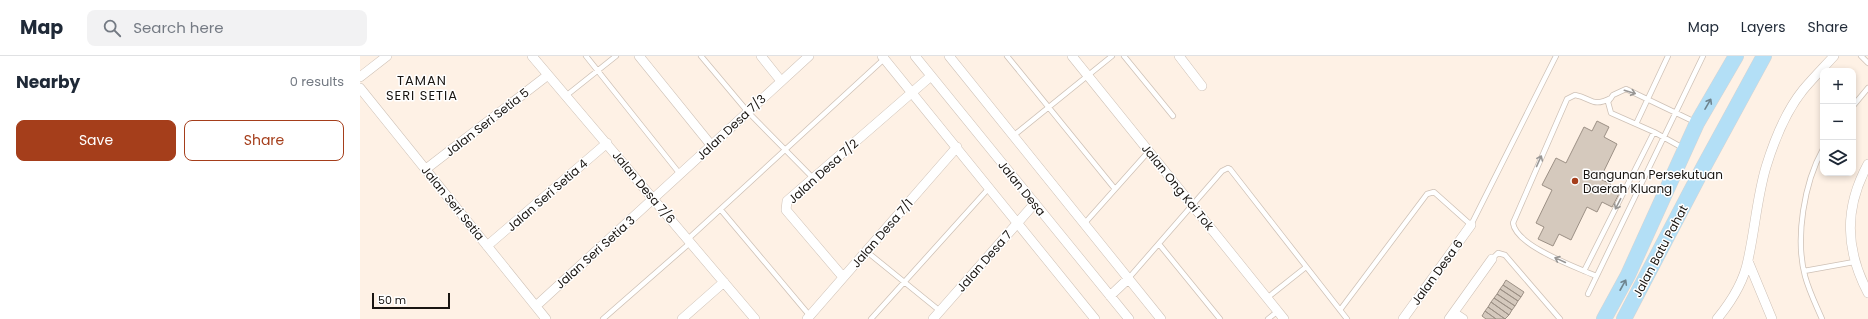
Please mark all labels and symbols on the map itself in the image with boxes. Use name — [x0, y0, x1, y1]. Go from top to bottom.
district label: TAMAN SERI SETIA — [386, 71, 458, 105]
street label: Jalan Seri Setia 5 — [441, 84, 533, 160]
one-way arrow — [1624, 89, 1637, 96]
street label: Jalan Desa 7/3 — [693, 90, 769, 164]
one-way arrow — [1705, 98, 1713, 110]
street label: Jalan Desa 7/2 — [784, 135, 862, 207]
street label: Jalan Ong Kai Tok — [1138, 140, 1219, 234]
street label: Jalan Desa 7/6 — [609, 147, 679, 227]
street label: Jalan Seri Setia 4 — [503, 155, 591, 235]
one-way arrow — [1536, 155, 1543, 167]
street label: Jalan Desa — [994, 157, 1050, 219]
street label: Jalan Seri Setia — [418, 162, 488, 244]
place label: Bangunan Persekutuan Daerah Kluang — [1583, 166, 1723, 197]
marker: Bangunan Persekutuan Daerah Kluang — [1570, 176, 1580, 186]
street label: Jalan Desa 7/1 — [847, 195, 917, 271]
one-way arrow — [1614, 198, 1621, 210]
street label: Jalan Batu Pahat — [1628, 202, 1692, 300]
street label: Jalan Seri Setia 3 — [552, 212, 638, 292]
street label: Jalan Desa 7 — [952, 226, 1016, 295]
street label: Jalan Desa 6 — [1407, 236, 1467, 308]
one-way arrow — [1555, 256, 1567, 263]
one-way arrow — [1620, 279, 1627, 291]
scale bar — [372, 291, 450, 310]

